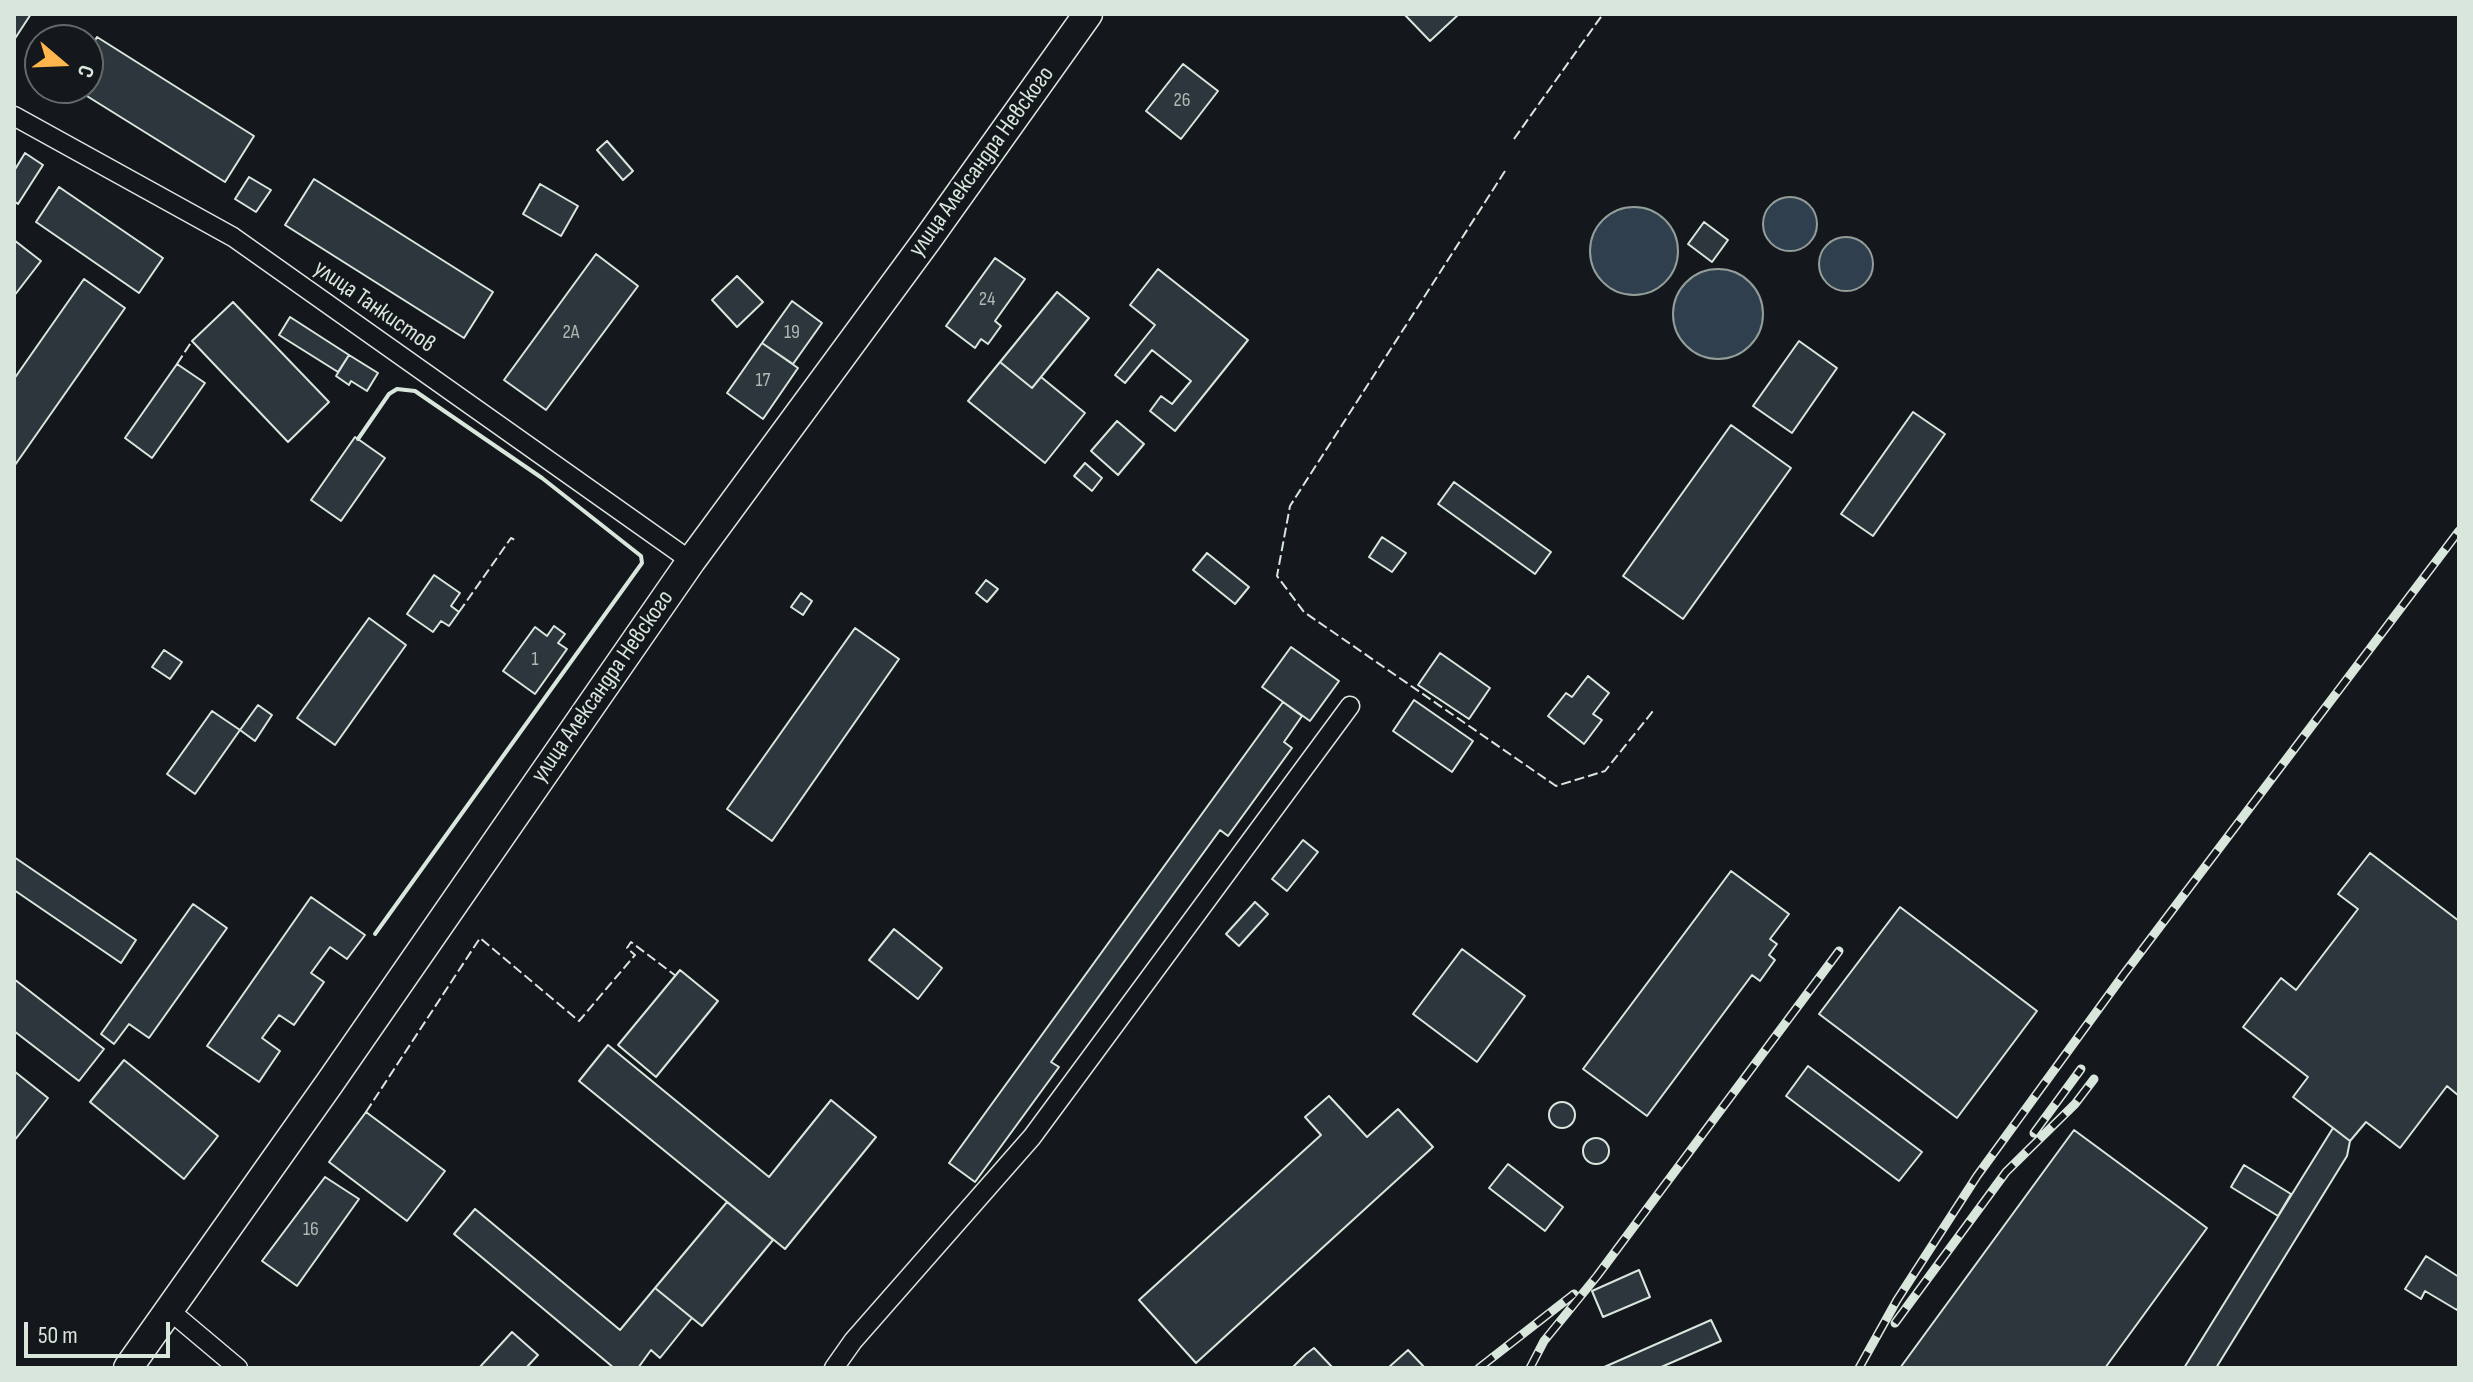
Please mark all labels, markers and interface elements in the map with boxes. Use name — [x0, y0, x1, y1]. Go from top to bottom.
north arrow — [24, 24, 104, 104]
street label: улица Александра Невского — [903, 61, 1061, 263]
text: С — [71, 62, 100, 81]
house number: 26 — [1174, 89, 1190, 113]
street label: улица Танкистов — [308, 254, 440, 360]
house number: 24 — [979, 288, 995, 312]
house number: 2А — [563, 321, 579, 345]
house number: 19 — [784, 321, 800, 345]
house number: 17 — [756, 369, 770, 393]
street label: улица Александра Невского — [526, 585, 680, 789]
house number: 1 — [532, 648, 538, 672]
house number: 16 — [303, 1218, 319, 1242]
scale bar — [28, 1306, 174, 1356]
text: 50 m — [38, 1321, 78, 1350]

